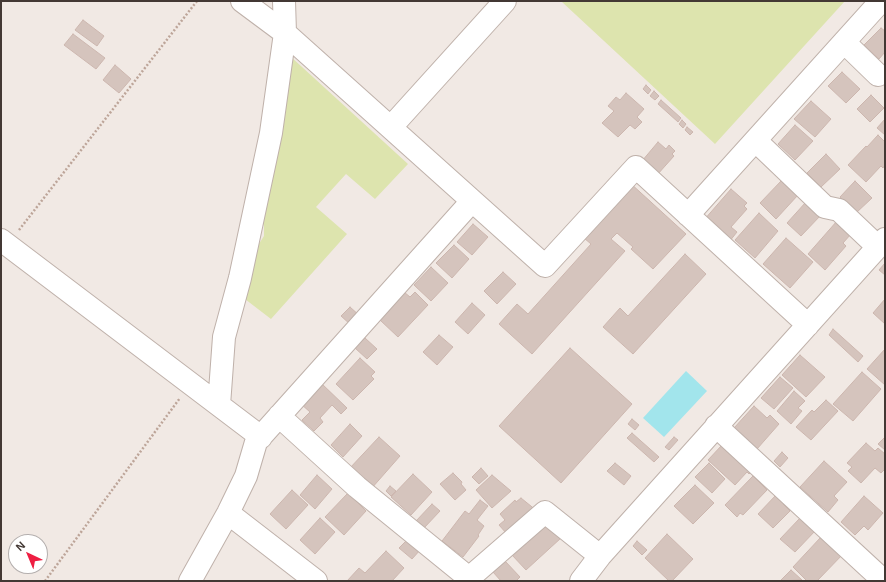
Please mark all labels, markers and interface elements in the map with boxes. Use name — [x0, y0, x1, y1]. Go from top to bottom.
north arrow — [8, 534, 48, 574]
text: N — [13, 539, 27, 553]

